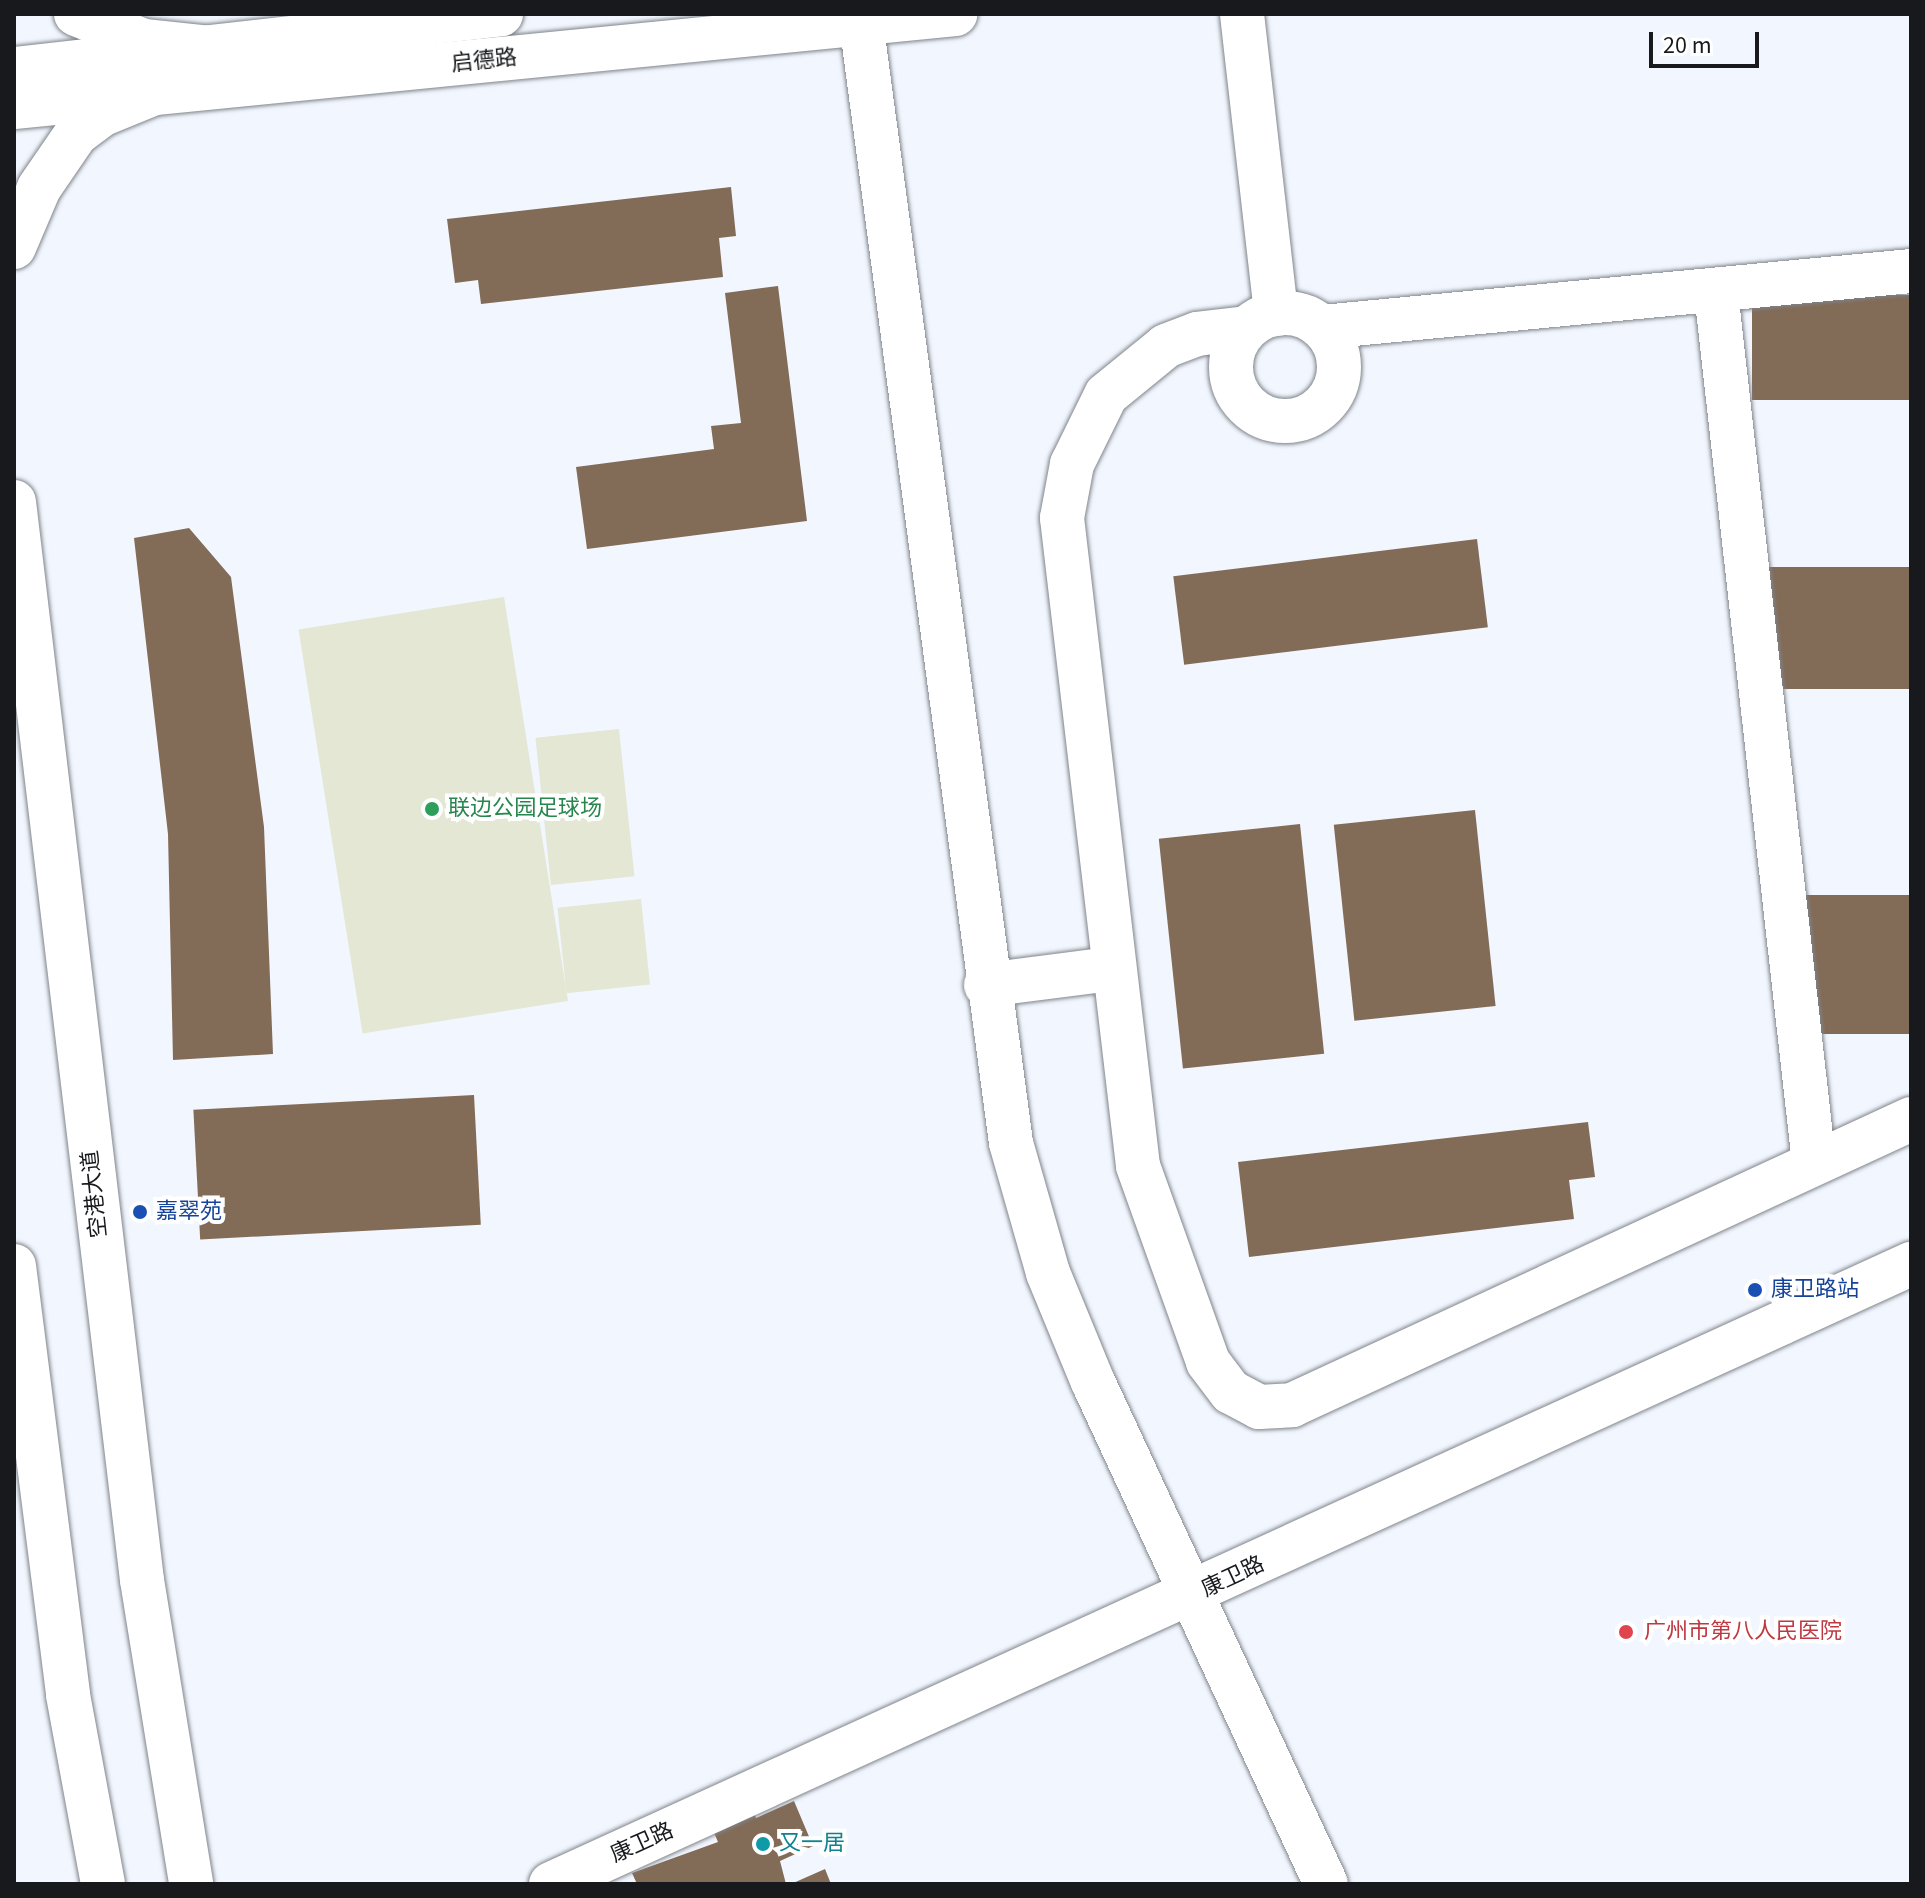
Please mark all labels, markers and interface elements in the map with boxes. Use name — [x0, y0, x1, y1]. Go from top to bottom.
scale bar — [1653, 16, 1763, 66]
text: 20 m — [1663, 28, 1712, 63]
street label: 启德路 — [450, 44, 518, 78]
place label: 联边公园足球场 — [448, 796, 602, 822]
marker: 联边公园足球场 — [423, 800, 441, 818]
street label: 空港大道 — [77, 1149, 113, 1239]
place label: 嘉翠苑 — [156, 1199, 222, 1225]
marker: 嘉翠苑 — [131, 1203, 149, 1221]
place label: 康卫路站 — [1771, 1277, 1859, 1303]
marker: 康卫路站 — [1746, 1281, 1764, 1299]
street label: 康卫路 — [1198, 1551, 1268, 1603]
place label: 广州市第八人民医院 — [1644, 1619, 1842, 1645]
marker: 广州市第八人民医院 — [1615, 1621, 1637, 1643]
street label: 康卫路 — [606, 1818, 678, 1868]
place label: 又一居 — [779, 1831, 845, 1857]
marker: 又一居 — [754, 1835, 772, 1853]

